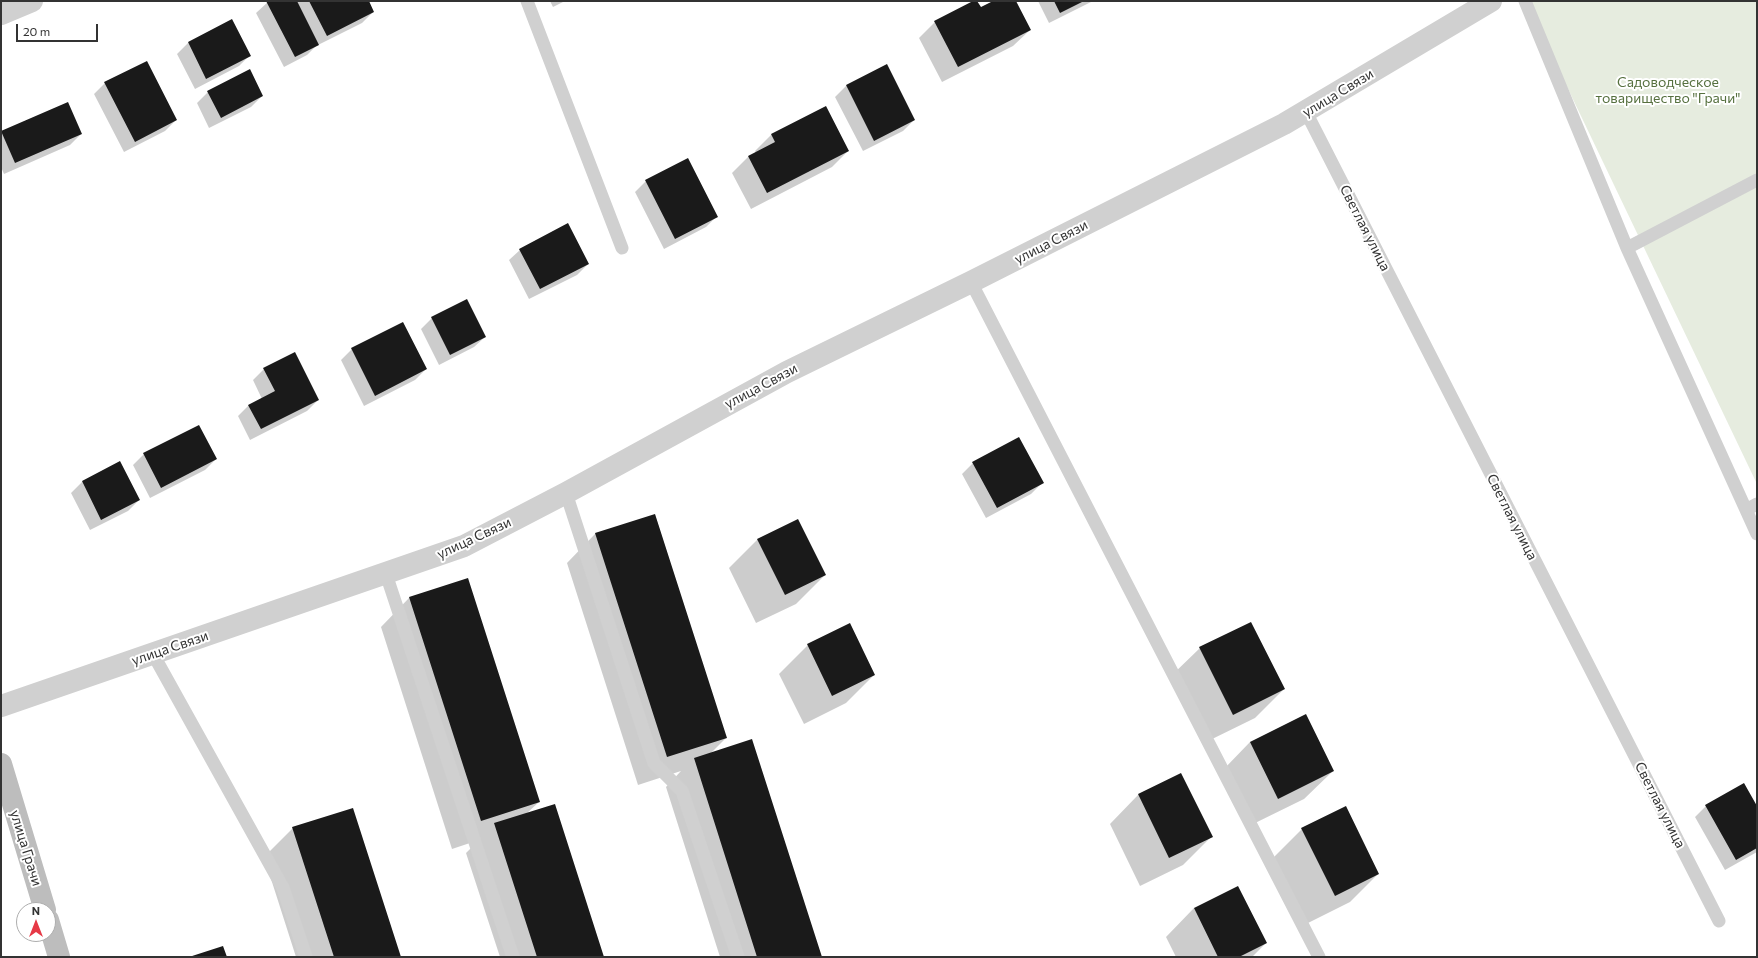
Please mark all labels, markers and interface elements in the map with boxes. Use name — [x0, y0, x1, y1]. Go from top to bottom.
scale bar — [18, 16, 100, 42]
text: 20 m — [23, 24, 50, 38]
street label: улица Связи — [1299, 65, 1377, 121]
park label: Садоводческое товарищество "Грачи" — [1595, 74, 1741, 106]
street label: Светлая улица — [1336, 182, 1394, 274]
street label: улица Связи — [1011, 216, 1091, 268]
street label: улица Связи — [722, 360, 800, 412]
street label: Светлая улица — [1483, 471, 1541, 563]
street label: улица Связи — [434, 513, 514, 563]
street label: улица Связи — [129, 627, 211, 669]
street label: Светлая улица — [1631, 759, 1689, 851]
street label: улица Грачи — [6, 808, 46, 888]
north arrow — [16, 902, 56, 942]
text: N — [32, 904, 40, 917]

